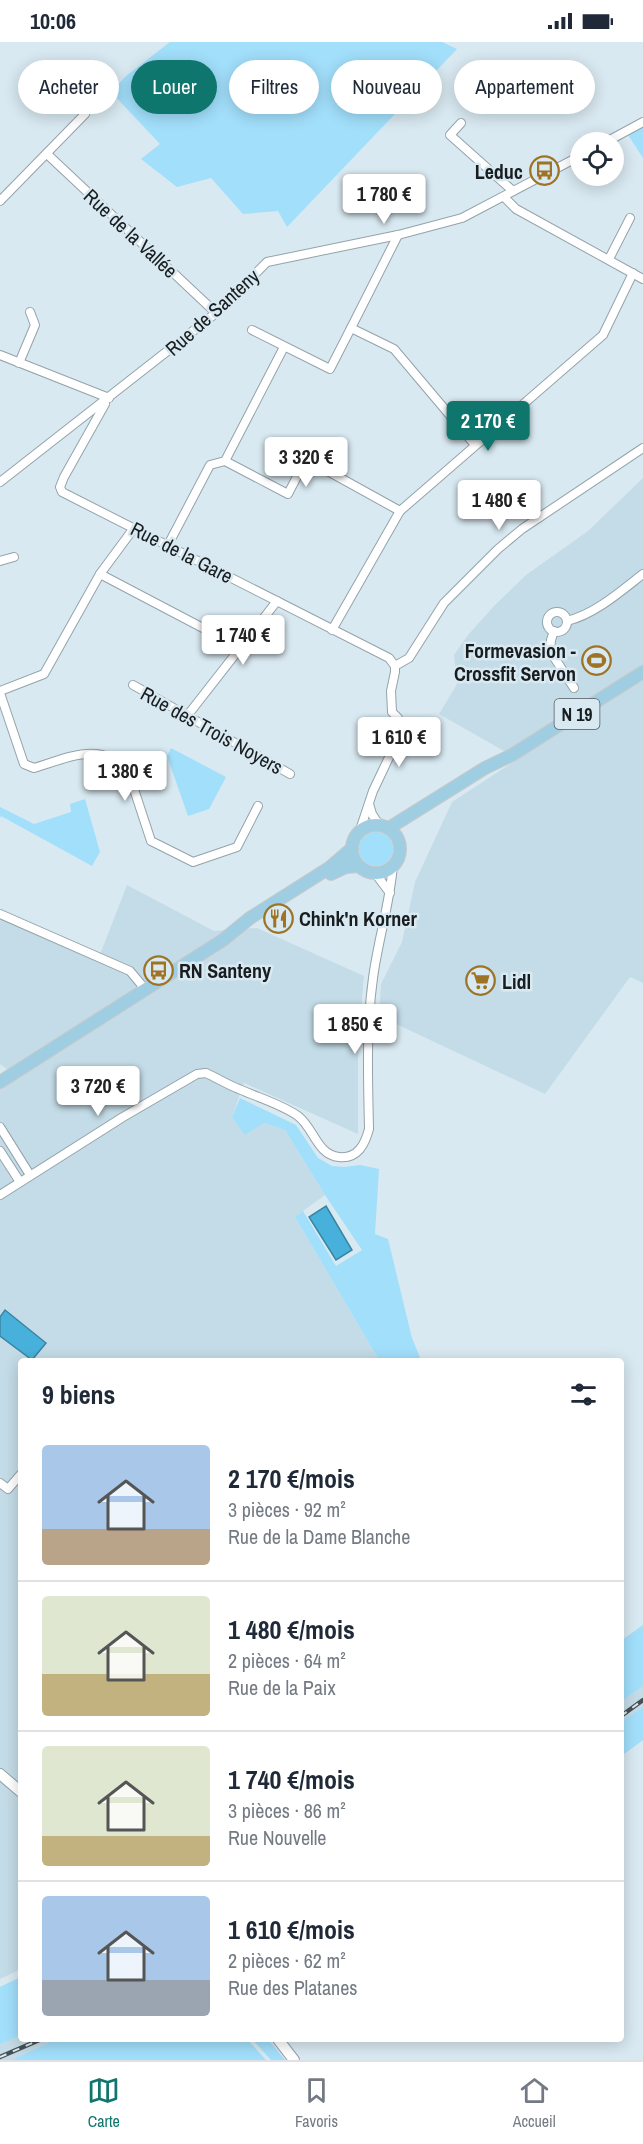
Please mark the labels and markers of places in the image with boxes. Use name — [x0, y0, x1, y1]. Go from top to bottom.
bus stop icon: Leduc — [528, 155, 560, 187]
place label: Leduc — [475, 158, 523, 185]
pin: 1 780 € — [329, 174, 439, 225]
pin: 2 170 € — [433, 401, 543, 452]
pin: 3 320 € — [251, 437, 361, 488]
pin: 1 480 € — [444, 480, 554, 531]
pin: 1 740 € — [188, 615, 298, 666]
place label: Formevasion - Crossfit Servon — [454, 637, 577, 687]
sports icon: Formevasion - Crossfit Servon — [581, 645, 613, 677]
pin: 1 610 € — [344, 717, 454, 768]
pin: 1 380 € — [70, 751, 180, 802]
restaurant icon: Chink'n Korner — [262, 902, 294, 934]
place label: Chink'n Korner — [299, 905, 417, 932]
bus stop icon: RN Santeny — [142, 954, 174, 986]
place label: RN Santeny — [179, 957, 272, 984]
supermarket icon: Lidl — [465, 965, 497, 997]
place label: Lidl — [502, 968, 531, 995]
pin: 1 850 € — [300, 1004, 410, 1055]
pin: 3 720 € — [43, 1066, 153, 1117]

